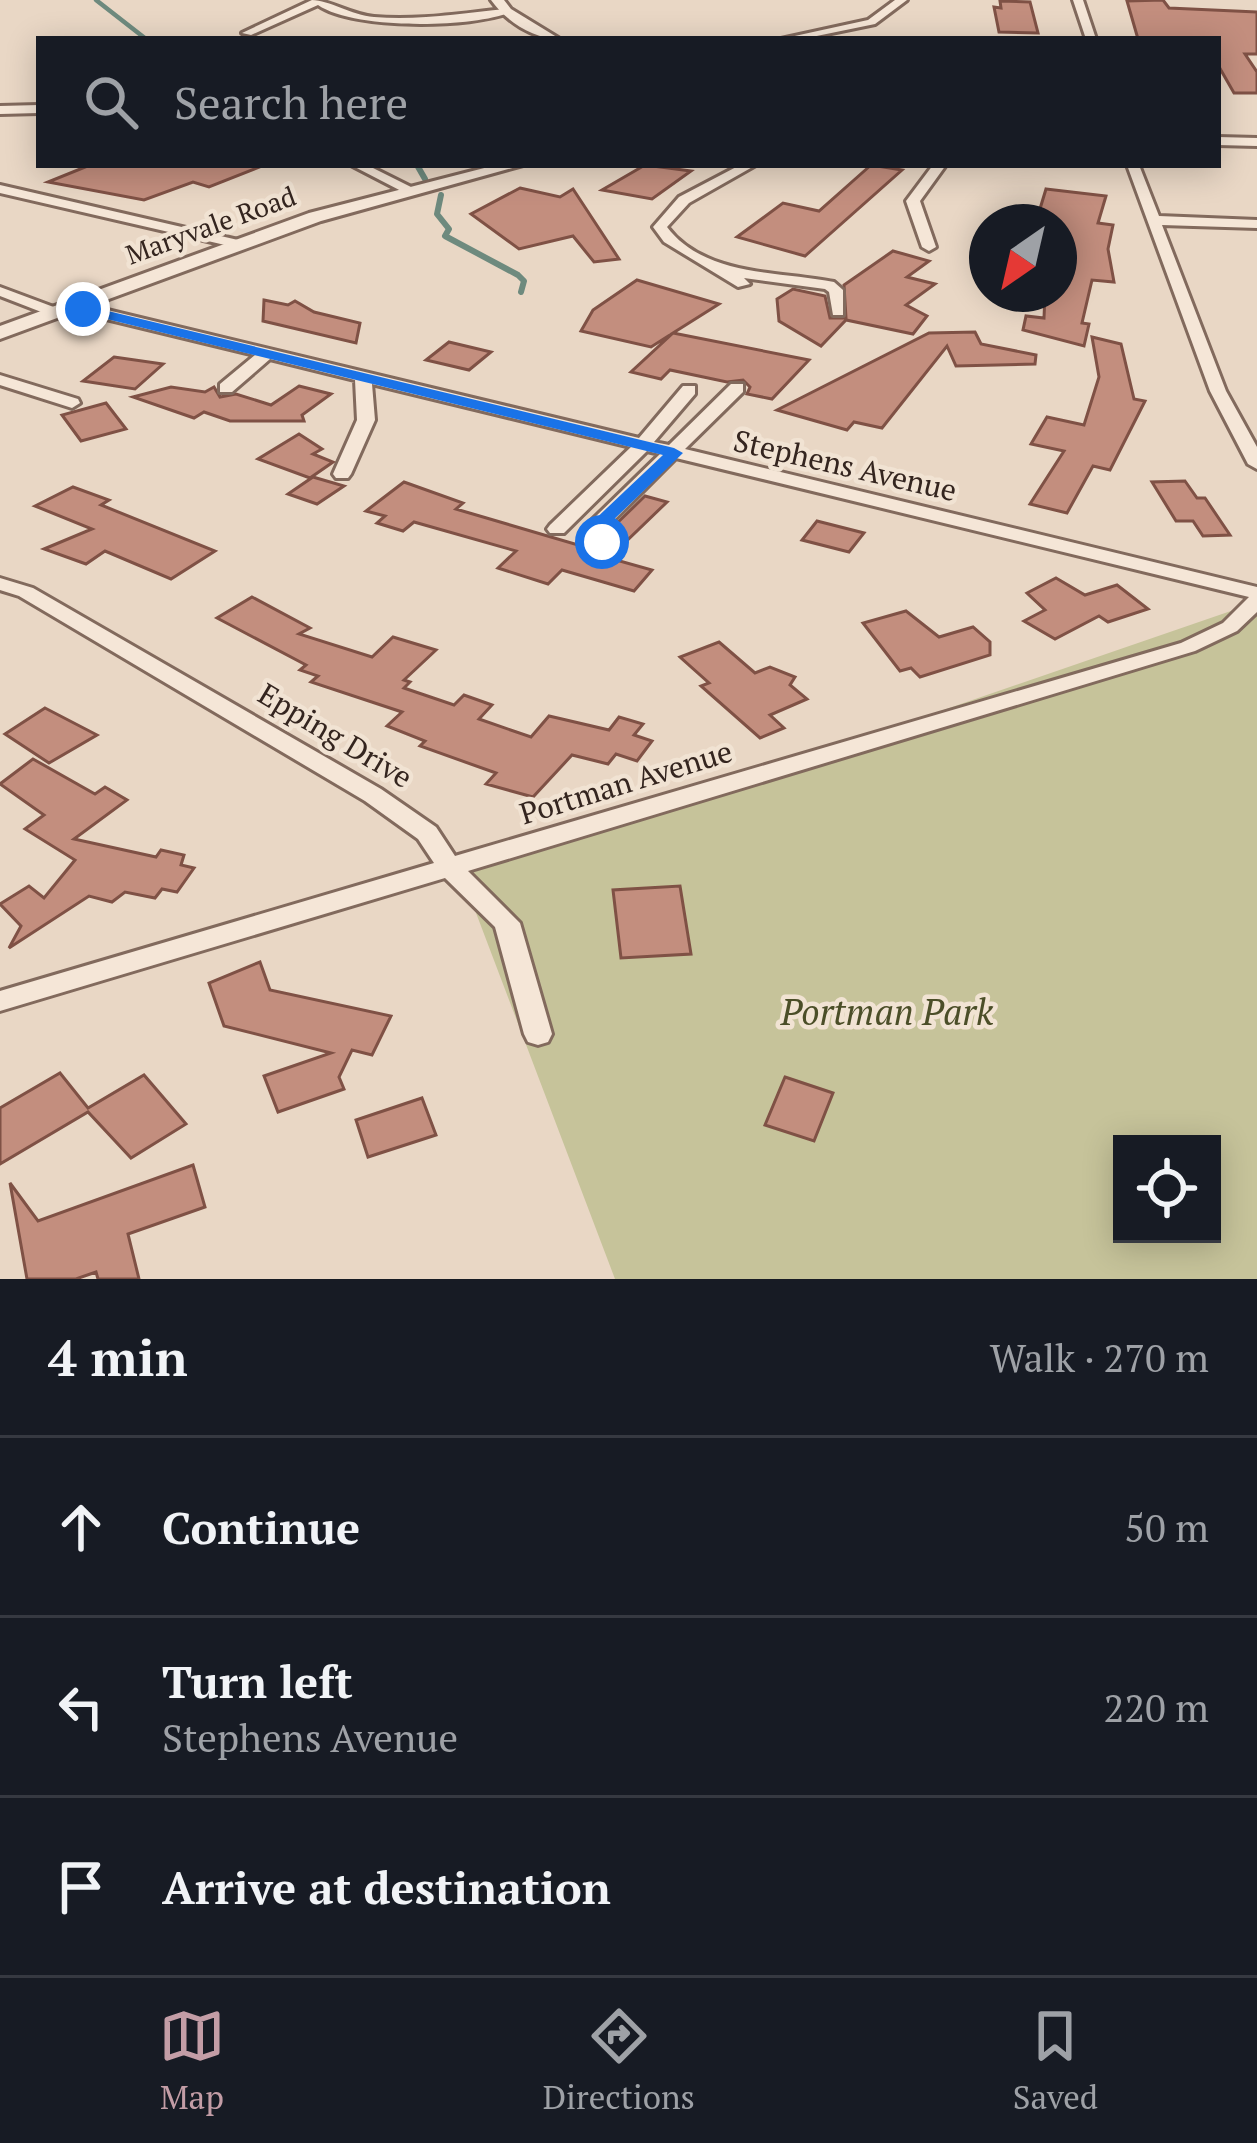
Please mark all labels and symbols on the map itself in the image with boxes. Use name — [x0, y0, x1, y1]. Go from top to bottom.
street label: Maryvale Road — [121, 178, 301, 272]
north arrow — [969, 204, 1077, 312]
route end — [56, 282, 110, 336]
street label: Stephens Avenue — [730, 420, 961, 510]
route start — [575, 515, 629, 569]
street label: Epping Drive — [251, 673, 420, 797]
street label: Portman Avenue — [515, 731, 737, 833]
park label: Portman Park — [780, 988, 994, 1035]

